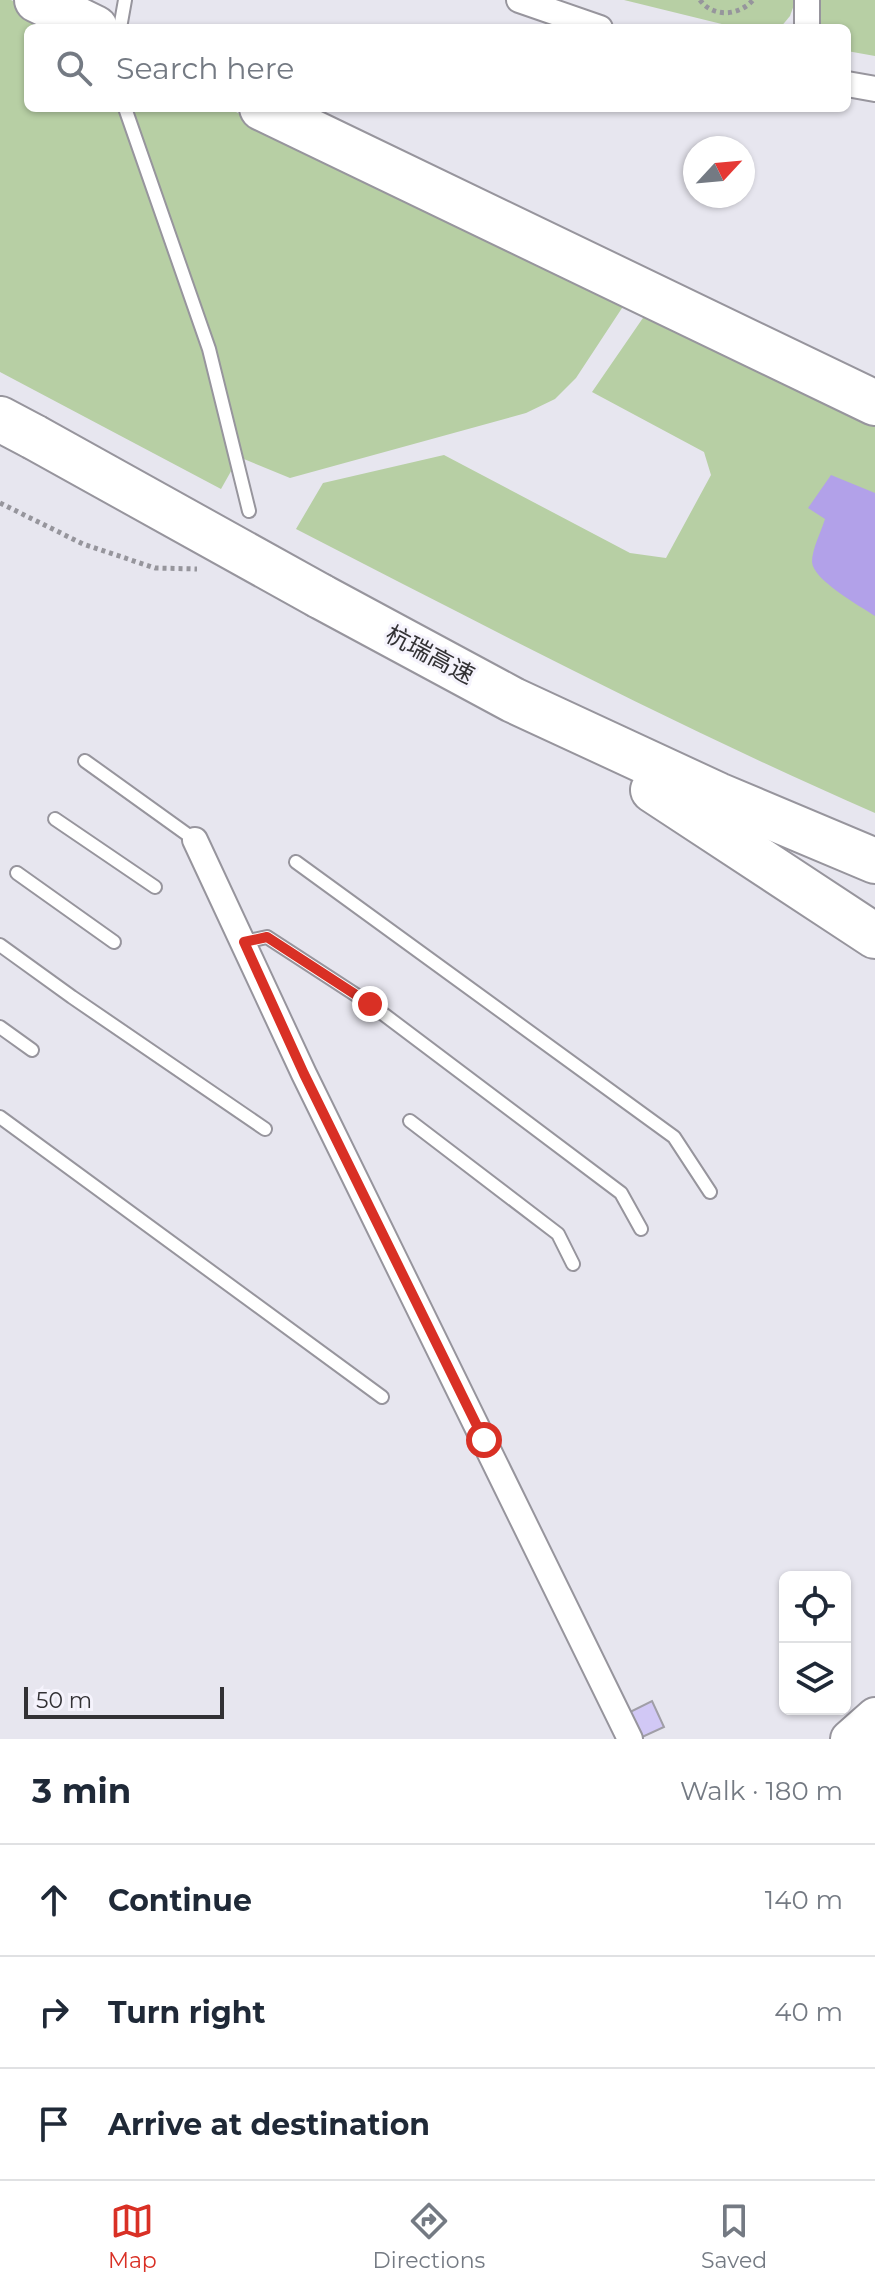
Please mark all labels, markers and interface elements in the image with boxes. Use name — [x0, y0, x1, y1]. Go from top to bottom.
search box — [24, 24, 851, 112]
icon: search — [52, 46, 96, 90]
text: Search here — [116, 50, 294, 87]
north arrow — [683, 136, 755, 208]
street label: 杭瑞高速 — [381, 619, 479, 690]
route end — [352, 986, 388, 1022]
route start — [466, 1422, 502, 1458]
map controls — [779, 1571, 851, 1715]
button: locate — [779, 1571, 851, 1643]
button: layers — [779, 1643, 851, 1715]
scale bar — [24, 1683, 224, 1719]
text: 50 m — [36, 1687, 92, 1714]
text: 3 min — [32, 1770, 131, 1812]
text: Walk · 180 m — [680, 1775, 843, 1807]
icon: ahead — [32, 1878, 76, 1922]
text: Continue — [108, 1882, 252, 1919]
text: 140 m — [765, 1884, 843, 1916]
icon: right — [32, 1990, 76, 2034]
text: Turn right — [108, 1994, 265, 2031]
text: 40 m — [774, 1996, 843, 2028]
icon: arrive — [32, 2102, 76, 2146]
text: Arrive at destination — [108, 2106, 430, 2143]
tab: Map — [108, 2199, 157, 2274]
tab: Directions — [373, 2199, 485, 2274]
tab: Saved — [701, 2199, 767, 2274]

